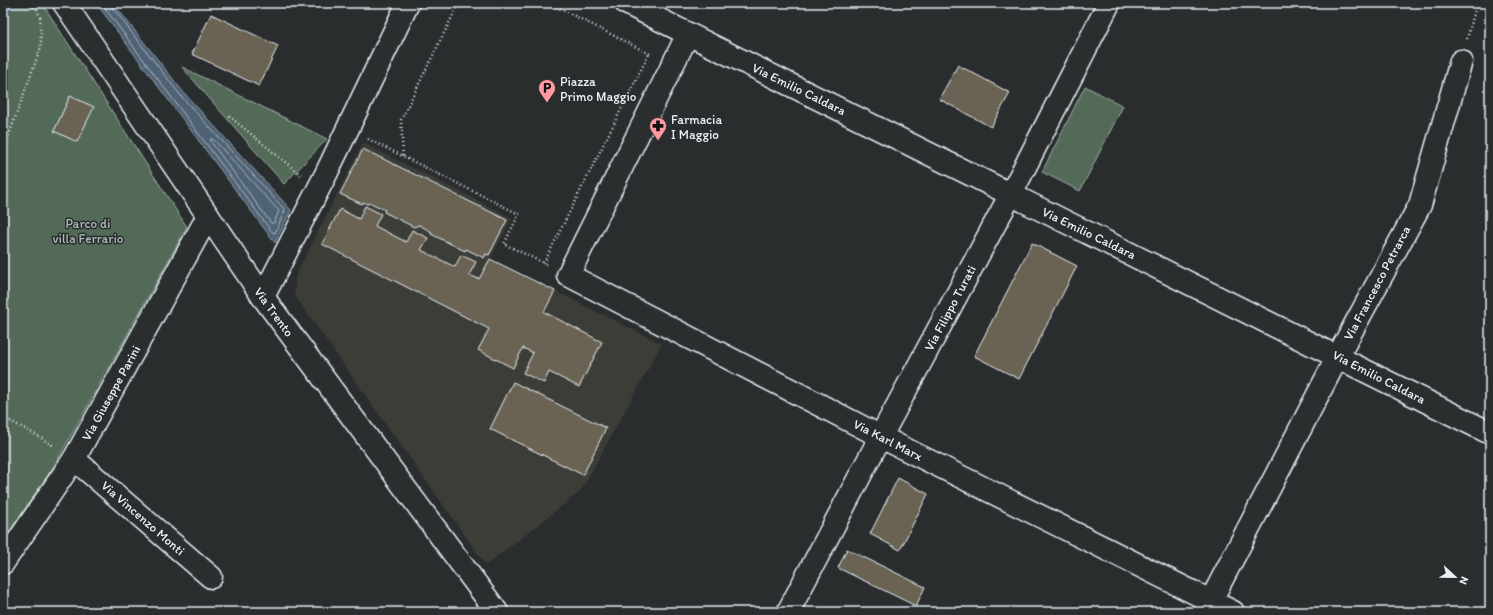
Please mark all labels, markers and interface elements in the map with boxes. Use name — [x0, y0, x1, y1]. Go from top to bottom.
street label: Via Emilio Caldara — [750, 60, 849, 118]
place label: Piazza Primo Maggio — [560, 74, 637, 104]
parking icon: Piazza Primo Maggio — [537, 78, 557, 103]
place label: Farmacia I Maggio — [671, 112, 722, 142]
pharmacy icon: Farmacia I Maggio — [648, 116, 668, 141]
street label: Via Emilio Caldara — [1040, 204, 1139, 262]
park label: Parco di villa Ferrario — [53, 216, 124, 246]
street label: Via Francesco Petrarca — [1340, 223, 1414, 343]
street label: Via Filippo Turati — [921, 263, 979, 353]
street label: Via Trento — [251, 284, 297, 340]
street label: Via Giuseppe Parini — [79, 343, 143, 443]
street label: Via Emilio Caldara — [1330, 347, 1429, 407]
street label: Via Karl Marx — [851, 416, 926, 464]
street label: Via Vincenzo Monti — [98, 478, 188, 558]
north arrow — [1435, 557, 1475, 597]
text: N — [1456, 575, 1471, 586]

